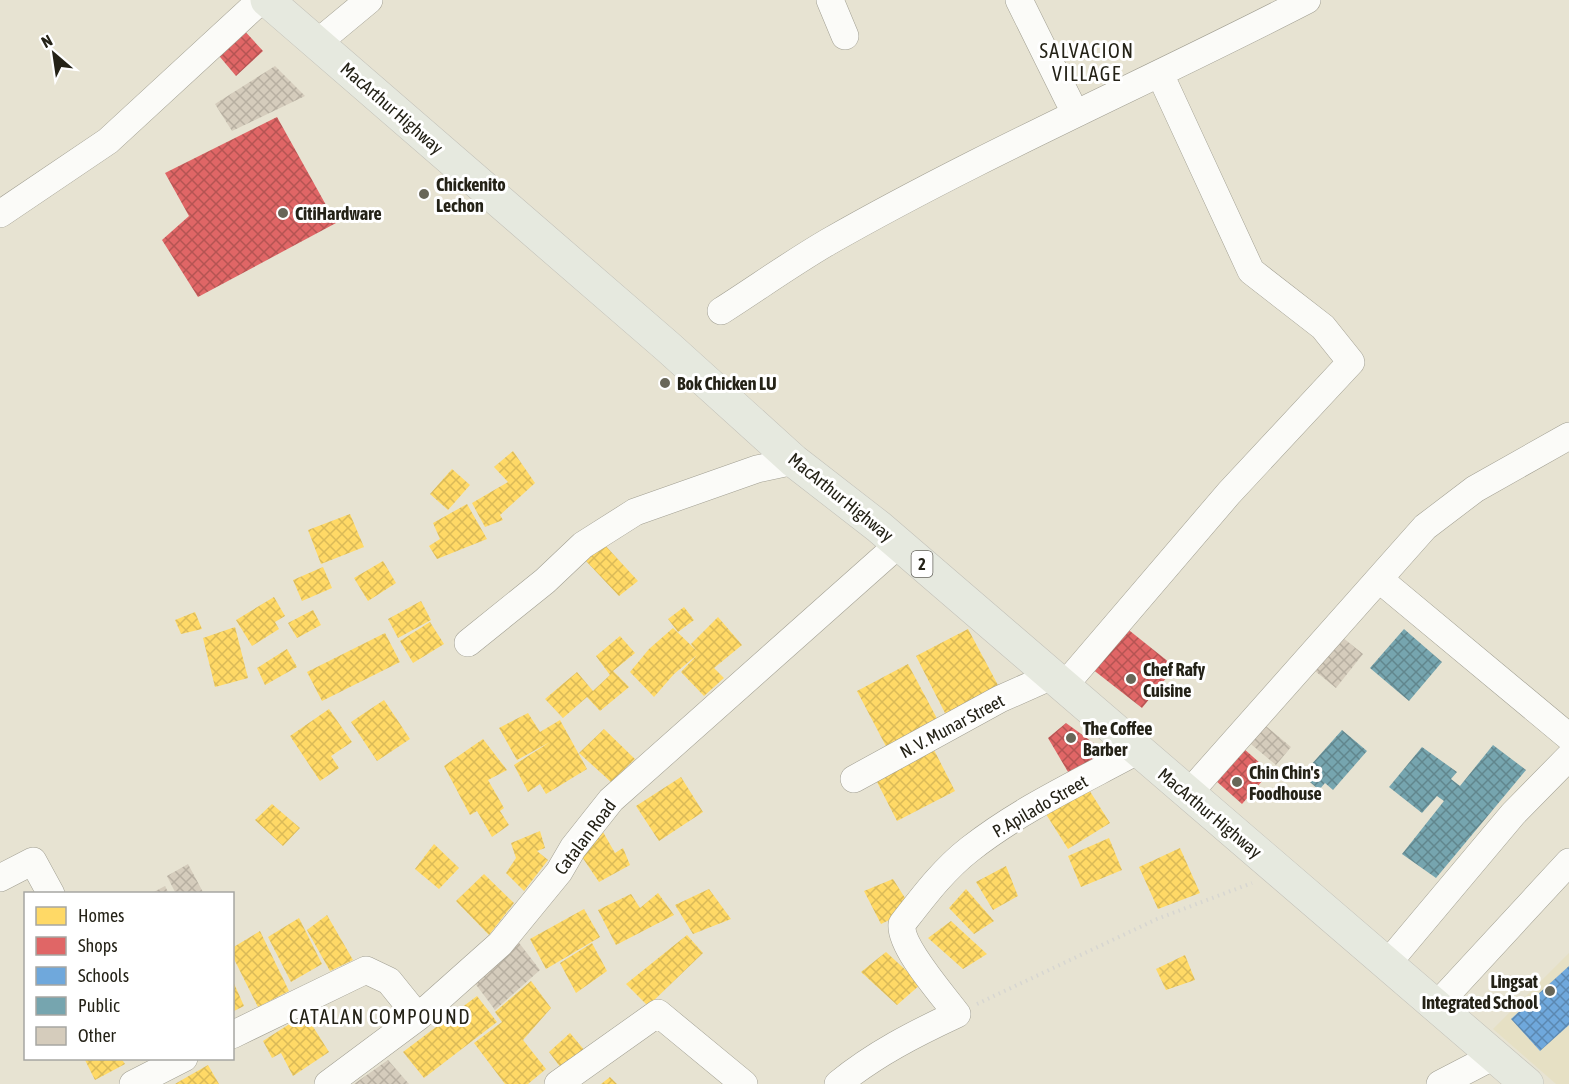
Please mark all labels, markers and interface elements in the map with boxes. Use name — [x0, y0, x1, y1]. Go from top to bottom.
north arrow — [24, 24, 84, 84]
text: N — [38, 31, 55, 51]
district label: SALVACION VILLAGE — [1039, 39, 1135, 85]
street label: MacArthur Highway — [336, 58, 448, 158]
place label: Chickenito Lechon — [436, 174, 506, 216]
marker: Chickenito Lechon — [417, 187, 431, 201]
place label: CitiHardware — [295, 203, 382, 224]
marker: CitiHardware — [276, 206, 290, 220]
place label: Bok Chicken LU — [677, 373, 777, 394]
marker: Bok Chicken LU — [658, 376, 672, 390]
street label: MacArthur Highway — [784, 448, 898, 546]
road number: 2 — [912, 551, 932, 577]
place label: Chef Rafy Cuisine — [1143, 659, 1206, 701]
marker: Chef Rafy Cuisine — [1124, 672, 1138, 686]
street label: N. V. Munar Street — [896, 690, 1008, 762]
place label: The Coffee Barber — [1083, 718, 1152, 760]
marker: The Coffee Barber — [1064, 731, 1078, 745]
place label: Chin Chin's Foodhouse — [1249, 762, 1322, 804]
street label: MacArthur Highway — [1154, 764, 1266, 862]
street label: P. Apilado Street — [989, 770, 1091, 842]
marker: Chin Chin's Foodhouse — [1230, 775, 1244, 789]
street label: Catalan Road — [550, 795, 620, 879]
legend — [24, 892, 234, 1060]
text: Homes — [78, 905, 124, 926]
text: Shops — [78, 935, 118, 956]
text: Schools — [78, 965, 129, 986]
place label: Lingsat Integrated School — [1422, 971, 1539, 1013]
marker: Lingsat Integrated School — [1543, 984, 1557, 998]
text: Public — [78, 995, 120, 1016]
district label: CATALAN COMPOUND — [289, 1005, 471, 1028]
text: Other — [78, 1025, 117, 1046]

